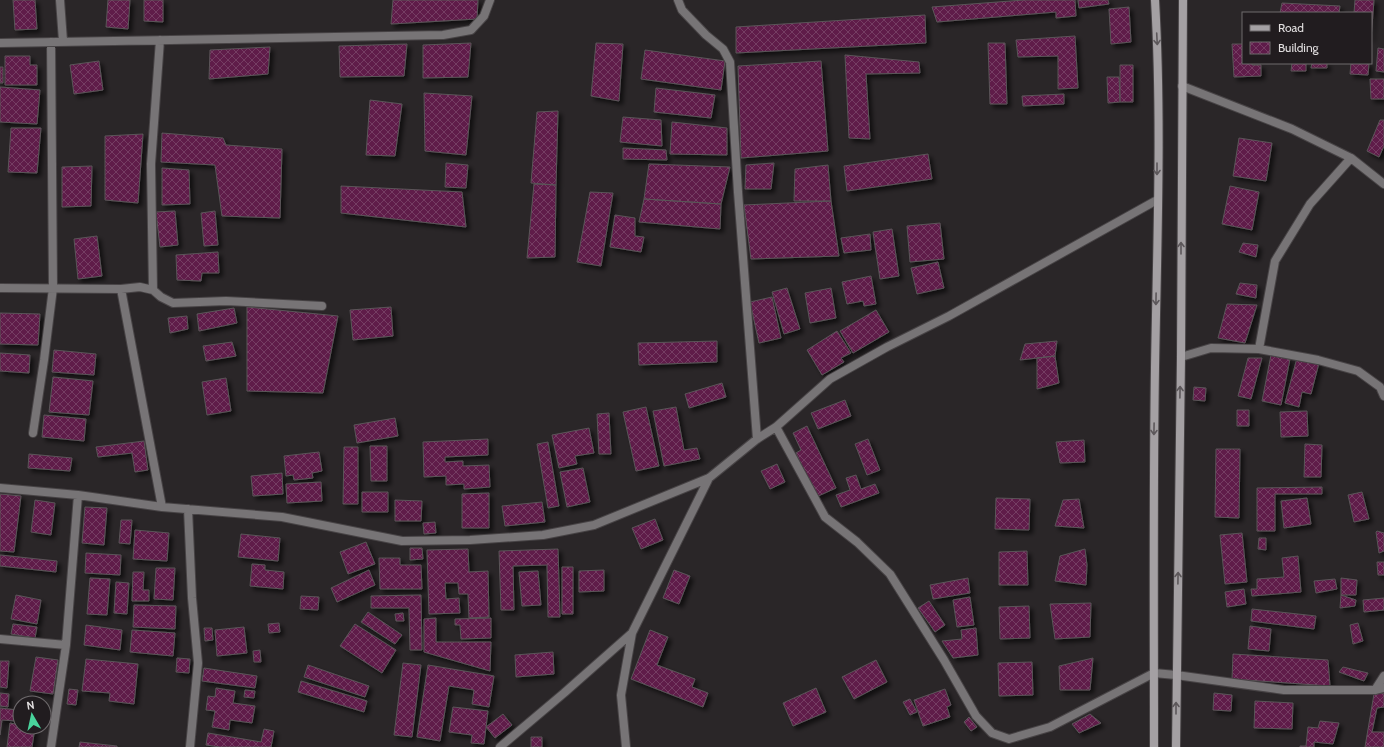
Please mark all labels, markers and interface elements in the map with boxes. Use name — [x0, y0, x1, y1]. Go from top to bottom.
legend — [1242, 12, 1372, 64]
text: Road — [1278, 20, 1304, 35]
one-way arrow — [1153, 32, 1161, 45]
text: Building — [1278, 40, 1320, 55]
one-way arrow — [1153, 162, 1161, 175]
one-way arrow — [1177, 242, 1185, 255]
one-way arrow — [1152, 292, 1160, 305]
one-way arrow — [1176, 386, 1184, 399]
one-way arrow — [1151, 422, 1158, 435]
one-way arrow — [1174, 572, 1182, 585]
north arrow — [12, 695, 52, 735]
text: N — [25, 698, 35, 713]
one-way arrow — [1172, 702, 1180, 715]

